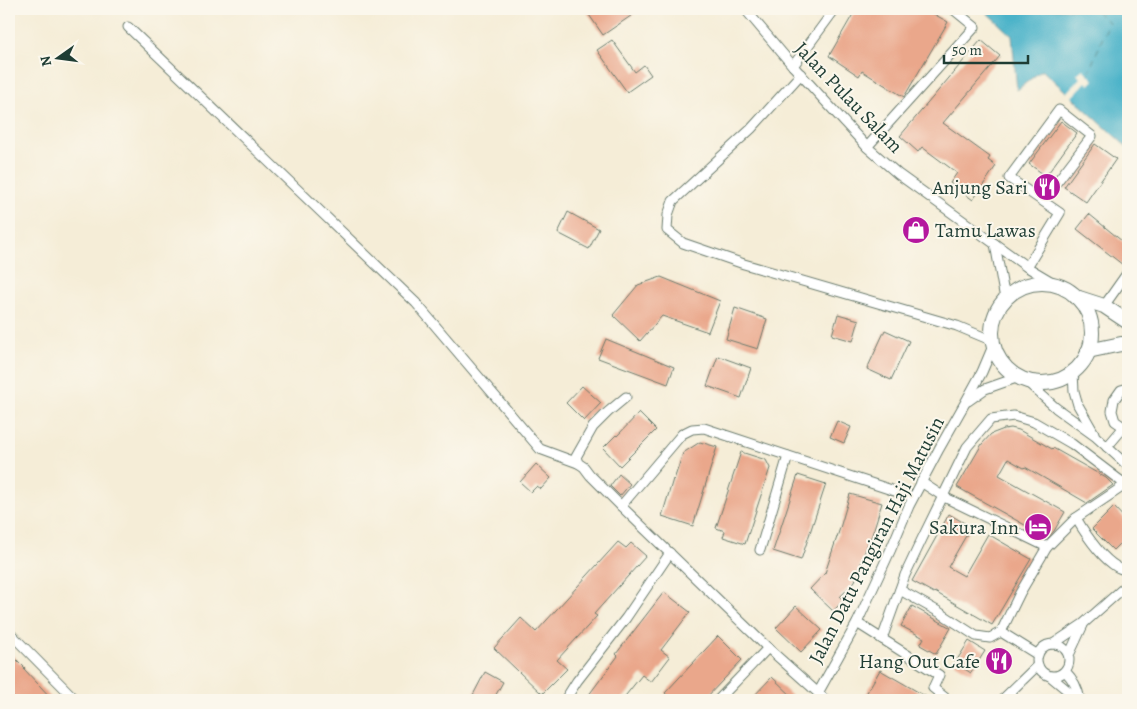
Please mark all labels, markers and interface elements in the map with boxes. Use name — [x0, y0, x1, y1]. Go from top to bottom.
north arrow — [32, 32, 82, 82]
scale bar — [944, 32, 1028, 64]
street label: Jalan Pulau Salam — [788, 36, 909, 159]
text: 50 m — [952, 40, 982, 60]
text: N — [35, 54, 56, 68]
restaurant icon: Anjung Sari — [1032, 172, 1062, 202]
place label: Anjung Sari — [931, 174, 1028, 201]
shop icon: Tamu Lawas — [901, 215, 931, 245]
place label: Tamu Lawas — [935, 217, 1036, 244]
street label: Jalan Datu Pangiran Haji Matusin — [802, 412, 951, 668]
hotel icon: Sakura Inn — [1023, 512, 1053, 542]
place label: Sakura Inn — [929, 514, 1019, 541]
restaurant icon: Hang Out Cafe — [984, 646, 1014, 676]
place label: Hang Out Cafe — [859, 648, 980, 675]

